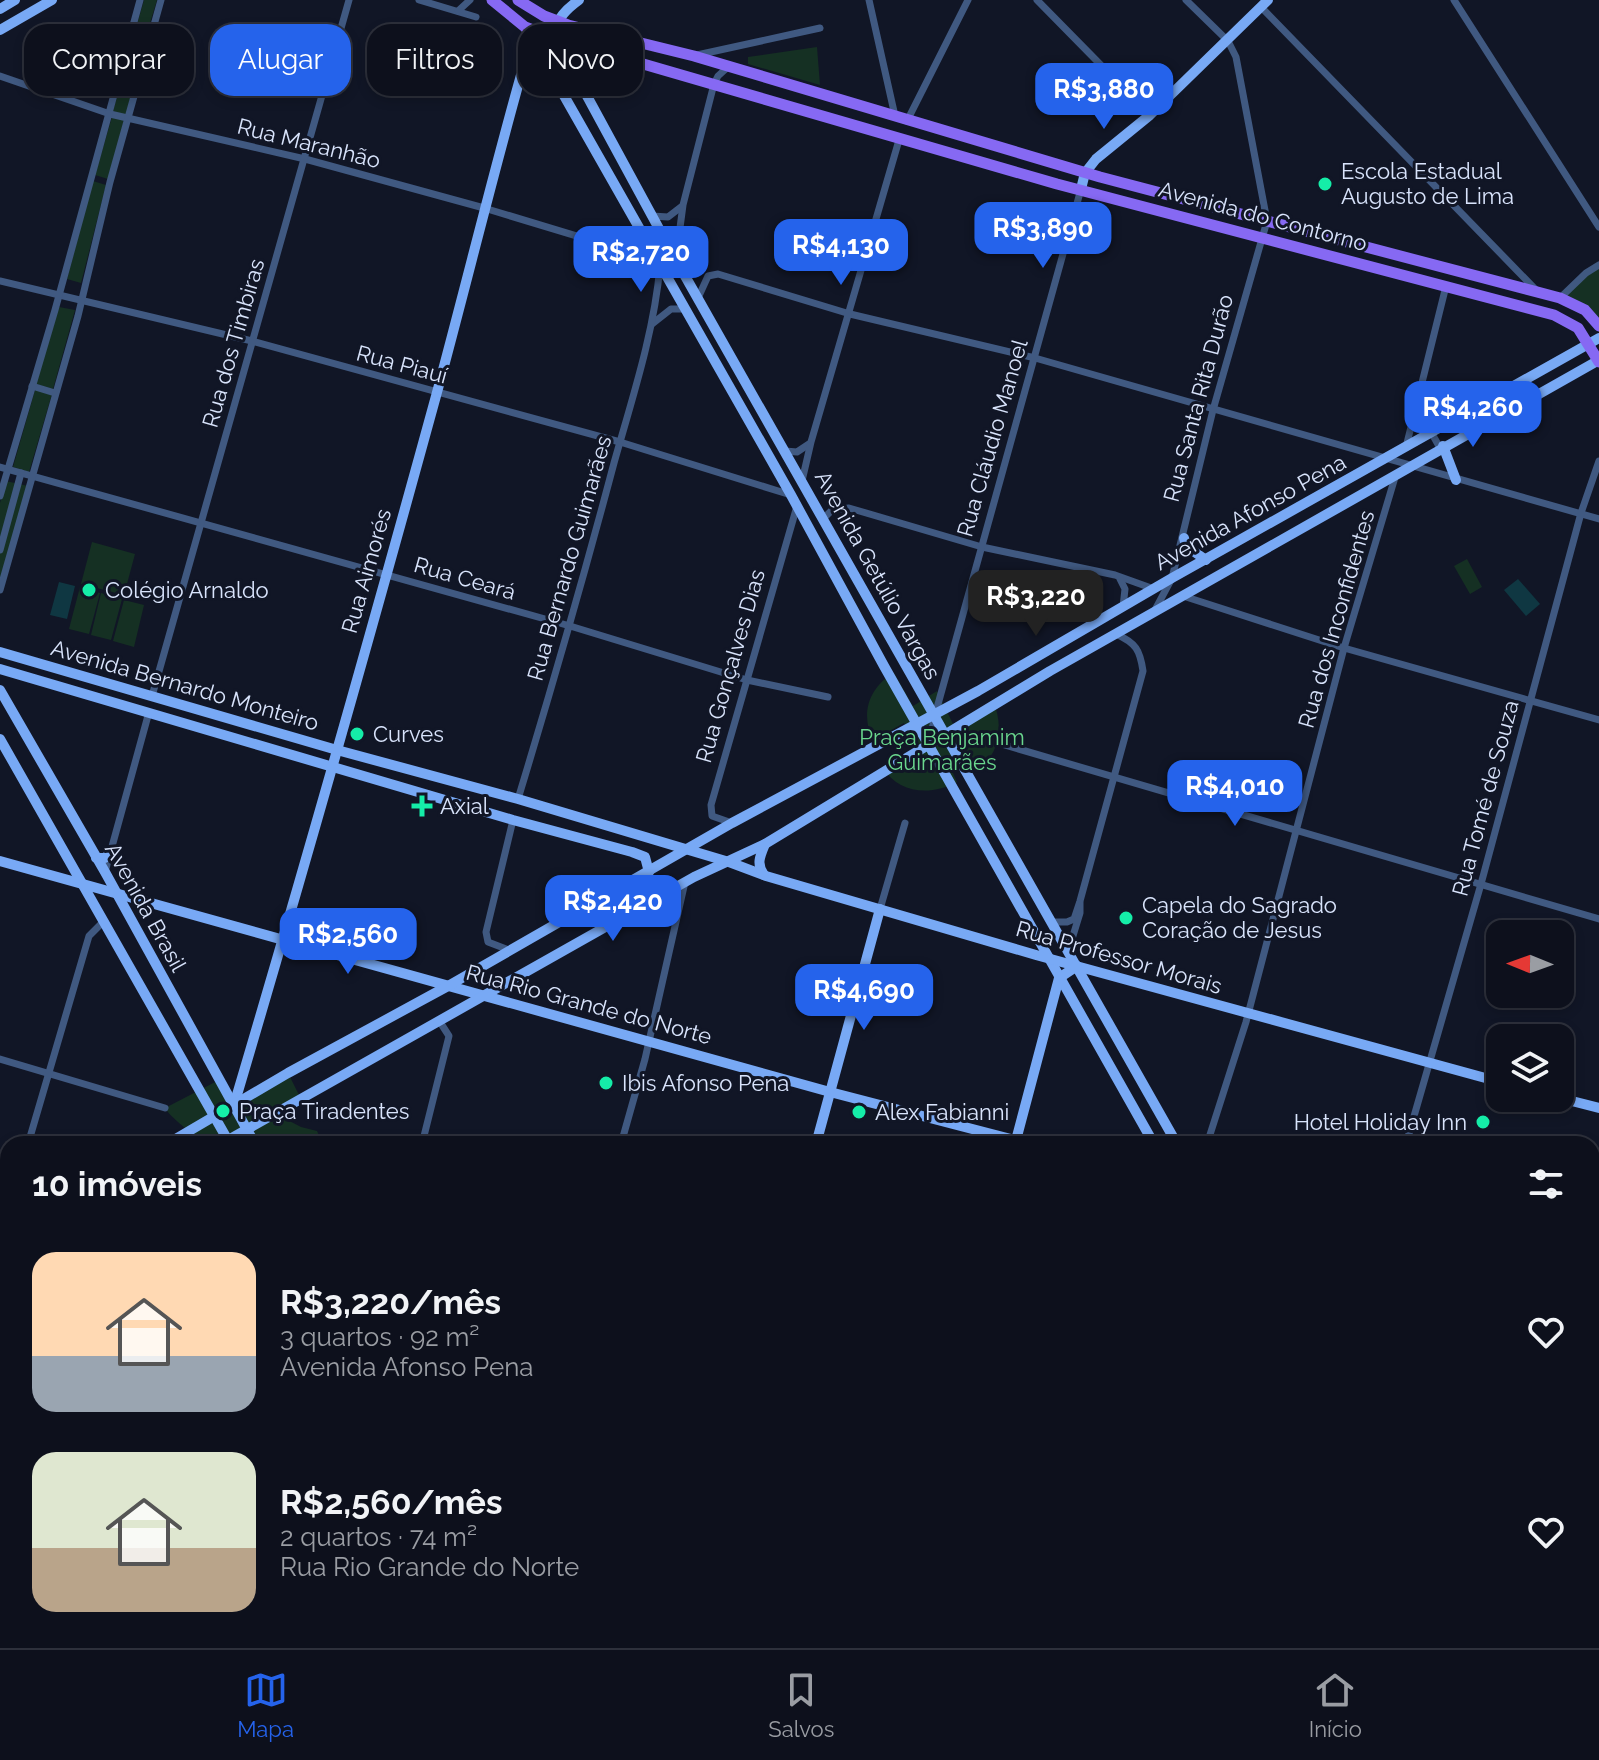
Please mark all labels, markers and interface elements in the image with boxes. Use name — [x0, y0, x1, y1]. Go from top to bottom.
chip: Comprar — [24, 24, 194, 96]
chip: Alugar — [210, 24, 351, 96]
chip: Filtros — [367, 24, 502, 96]
chip: Novo — [518, 24, 643, 96]
pin: R$3,880 — [1030, 63, 1178, 131]
text: R$3,880 — [1053, 74, 1155, 104]
street label: Rua Maranhão — [235, 113, 383, 173]
place label: Escola Estadual Augusto de Lima — [1341, 158, 1514, 209]
marker: Escola Estadual Augusto de Lima — [1316, 175, 1334, 193]
street label: Avenida do Contorno — [1156, 176, 1370, 256]
pin: R$3,890 — [969, 202, 1117, 270]
text: R$3,890 — [992, 213, 1094, 243]
pin: R$4,130 — [767, 219, 915, 287]
pin: R$2,720 — [567, 226, 715, 294]
text: R$4,130 — [792, 230, 890, 260]
text: R$2,720 — [591, 237, 691, 267]
street label: Rua dos Timbiras — [196, 256, 270, 430]
street label: Rua Santa Rita Durão — [1158, 292, 1238, 504]
street label: Rua Cláudio Manoel — [951, 336, 1033, 540]
street label: Rua Piauí — [354, 339, 451, 389]
pin: R$4,260 — [1399, 381, 1547, 449]
text: R$4,260 — [1422, 392, 1524, 422]
street label: Rua Bernardo Guimarães — [522, 432, 616, 684]
street label: Avenida Afonso Pena — [1150, 449, 1350, 575]
street label: Avenida Getúlio Vargas — [810, 466, 946, 684]
street label: Rua Aimorés — [336, 506, 396, 636]
street label: Rua dos Inconfidentes — [1292, 507, 1380, 731]
street label: Rua Ceará — [411, 551, 519, 605]
street label: Rua Gonçalves Dias — [690, 566, 770, 766]
pin: R$3,220 — [962, 570, 1110, 638]
place label: Colégio Arnaldo — [105, 577, 269, 603]
marker: Colégio Arnaldo — [80, 581, 98, 599]
text: R$3,220 — [986, 581, 1086, 611]
street label: Avenida Bernardo Monteiro — [48, 634, 322, 736]
street label: Rua Tomé de Souza — [1446, 697, 1524, 899]
place label: Curves — [373, 721, 444, 747]
park label: Praça Benjamim Guimarães — [859, 724, 1025, 775]
marker: Curves — [348, 725, 366, 743]
pin: R$4,010 — [1161, 760, 1309, 828]
text: R$4,010 — [1185, 771, 1285, 801]
place label: Axial — [440, 793, 489, 819]
marker: Axial — [411, 795, 433, 817]
street label: Avenida Brasil — [100, 838, 192, 976]
pin: R$2,420 — [539, 875, 687, 943]
text: R$2,420 — [563, 886, 663, 916]
place label: Capela do Sagrado Coração de Jesus — [1142, 892, 1337, 943]
pin: R$2,560 — [274, 908, 422, 976]
marker: Capela do Sagrado Coração de Jesus — [1117, 909, 1135, 927]
street label: Rua Professor Morais — [1013, 915, 1225, 999]
text: R$2,560 — [298, 919, 398, 949]
north arrow — [1486, 920, 1574, 1008]
map controls — [1486, 920, 1574, 1112]
street label: Rua Rio Grande do Norte — [463, 959, 715, 1049]
pin: R$4,690 — [790, 964, 938, 1032]
text: R$4,690 — [813, 975, 915, 1005]
button: layers — [1486, 1024, 1574, 1112]
place label: Ibis Afonso Pena — [622, 1070, 789, 1096]
marker: Ibis Afonso Pena — [597, 1074, 615, 1092]
place label: Praça Tiradentes — [239, 1098, 409, 1124]
place label: Alex Fabianni — [875, 1099, 1009, 1125]
marker: Praça Tiradentes — [214, 1102, 232, 1120]
marker: Alex Fabianni — [850, 1103, 868, 1121]
place label: Hotel Holiday Inn — [1294, 1109, 1467, 1135]
marker: Hotel Holiday Inn — [1474, 1113, 1492, 1131]
icon: filters — [1524, 1162, 1568, 1206]
text: 10 imóveis — [32, 1164, 202, 1204]
text: R$3,220/mês — [280, 1282, 501, 1322]
icon: home — [96, 1284, 192, 1380]
icon: heart — [1524, 1310, 1568, 1354]
text: 3 quartos · 92 m² — [280, 1322, 479, 1352]
text: Avenida Afonso Pena — [280, 1352, 534, 1382]
text: R$2,560/mês — [280, 1482, 503, 1522]
icon: home — [96, 1484, 192, 1580]
icon: heart — [1524, 1510, 1568, 1554]
text: 2 quartos · 74 m² — [280, 1522, 477, 1552]
text: Rua Rio Grande do Norte — [280, 1552, 579, 1582]
tab: Mapa — [237, 1668, 294, 1742]
tab: Salvos — [768, 1668, 834, 1742]
tab: Início — [1309, 1668, 1362, 1742]

